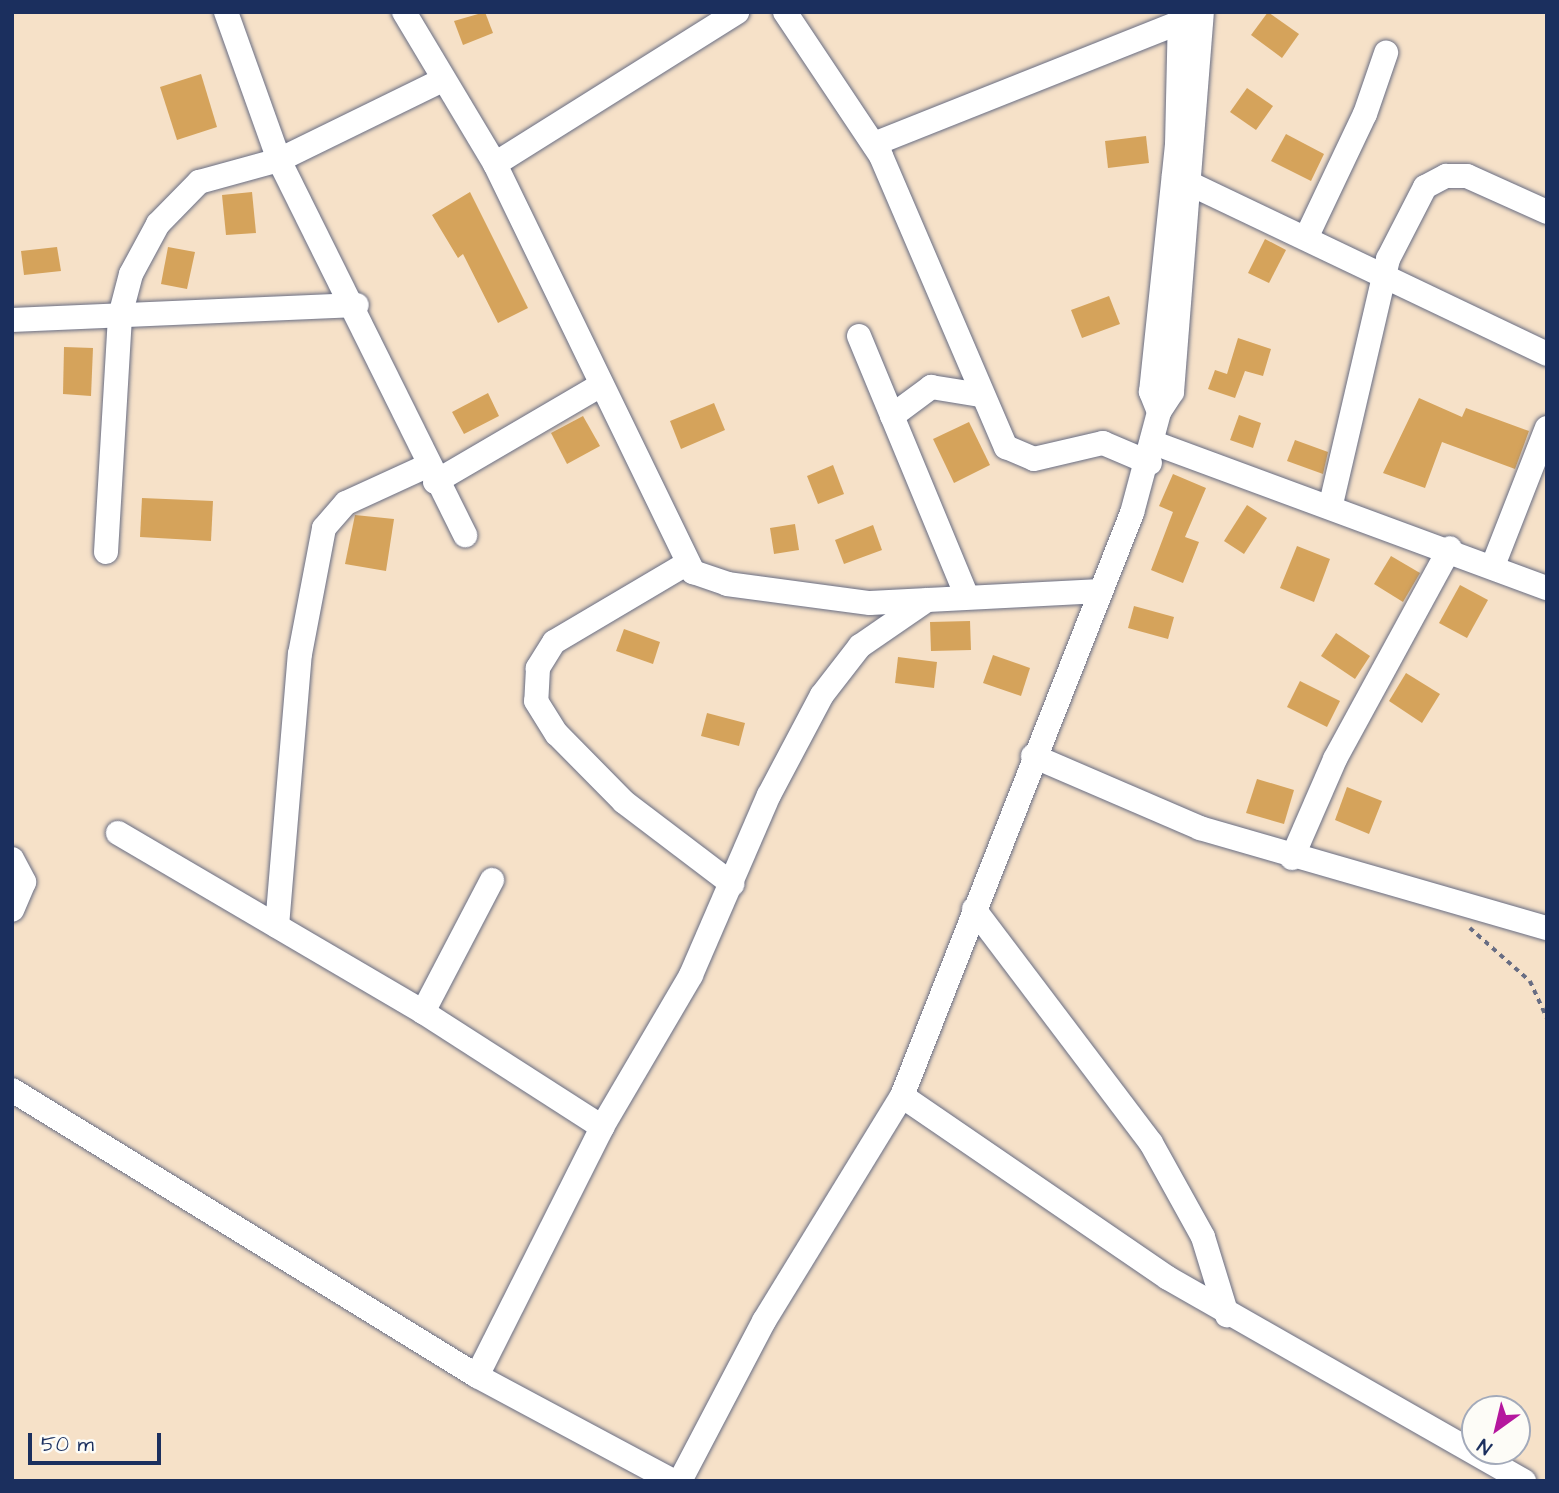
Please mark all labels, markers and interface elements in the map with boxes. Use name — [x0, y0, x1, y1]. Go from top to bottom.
north arrow — [1461, 1395, 1531, 1465]
scale bar — [32, 1420, 164, 1464]
text: 50 m — [41, 1430, 94, 1459]
text: N — [1473, 1432, 1498, 1461]

